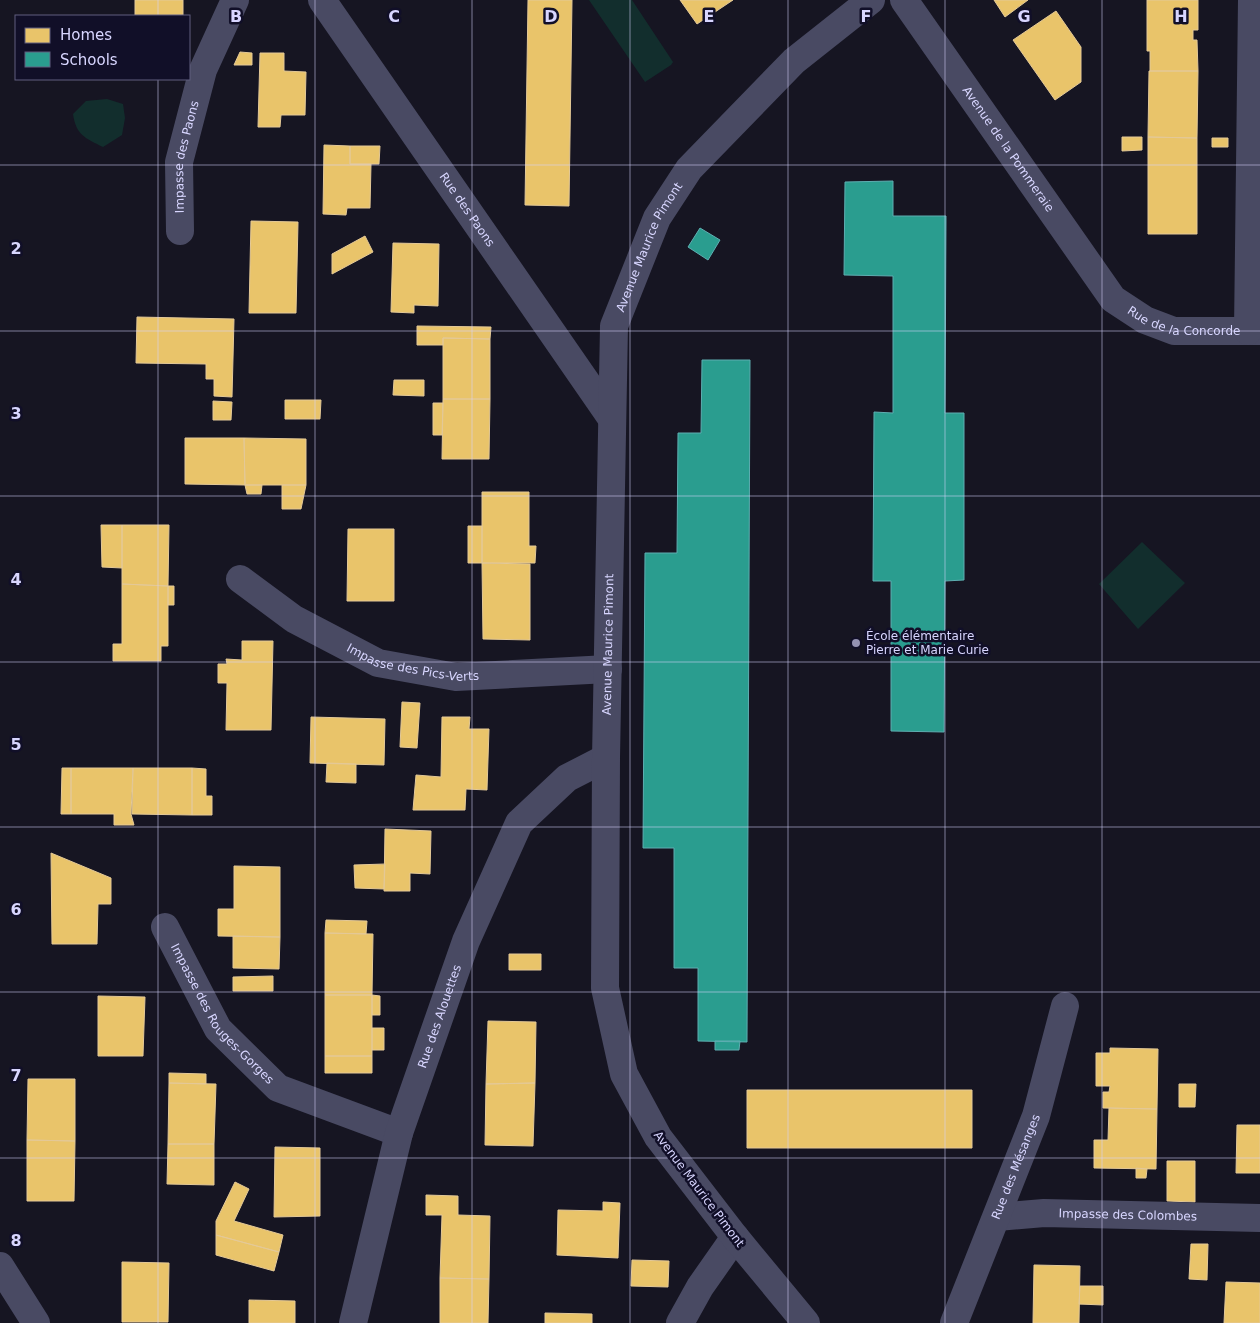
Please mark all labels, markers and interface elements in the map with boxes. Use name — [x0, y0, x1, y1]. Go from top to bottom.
text: B — [230, 7, 242, 26]
text: C — [388, 7, 400, 26]
text: D — [544, 7, 558, 26]
text: E — [704, 7, 714, 26]
text: F — [861, 7, 871, 26]
text: G — [1017, 7, 1031, 26]
text: H — [1174, 7, 1188, 26]
legend — [15, 15, 190, 80]
text: Homes — [60, 26, 112, 44]
text: Schools — [60, 51, 118, 69]
street label: Avenue de la Pommeraie — [960, 84, 1057, 215]
street label: Impasse des Paons — [172, 99, 202, 213]
street label: Rue des Paons — [437, 170, 498, 249]
street label: Avenue Maurice Pimont — [613, 180, 685, 314]
text: 2 — [10, 239, 22, 258]
street label: Rue de la Concorde — [1125, 303, 1240, 338]
text: 3 — [10, 404, 22, 423]
text: 4 — [10, 570, 22, 589]
street label: Avenue Maurice Pimont — [600, 573, 616, 715]
place label: École élémentaire Pierre et Marie Curie — [866, 628, 989, 657]
marker: École élémentaire Pierre et Marie Curie — [850, 637, 862, 649]
street label: Impasse des Pics-Verts — [344, 641, 479, 684]
text: 5 — [10, 735, 22, 754]
text: 6 — [10, 900, 22, 919]
street label: Impasse des Rouges-Gorges — [168, 941, 277, 1087]
street label: Rue des Alouettes — [415, 963, 464, 1070]
text: 7 — [10, 1066, 22, 1085]
street label: Rue des Mésanges — [989, 1112, 1043, 1221]
street label: Avenue Maurice Pimont — [651, 1128, 747, 1250]
street label: Impasse des Colombes — [1058, 1206, 1197, 1224]
text: 8 — [10, 1231, 22, 1250]

